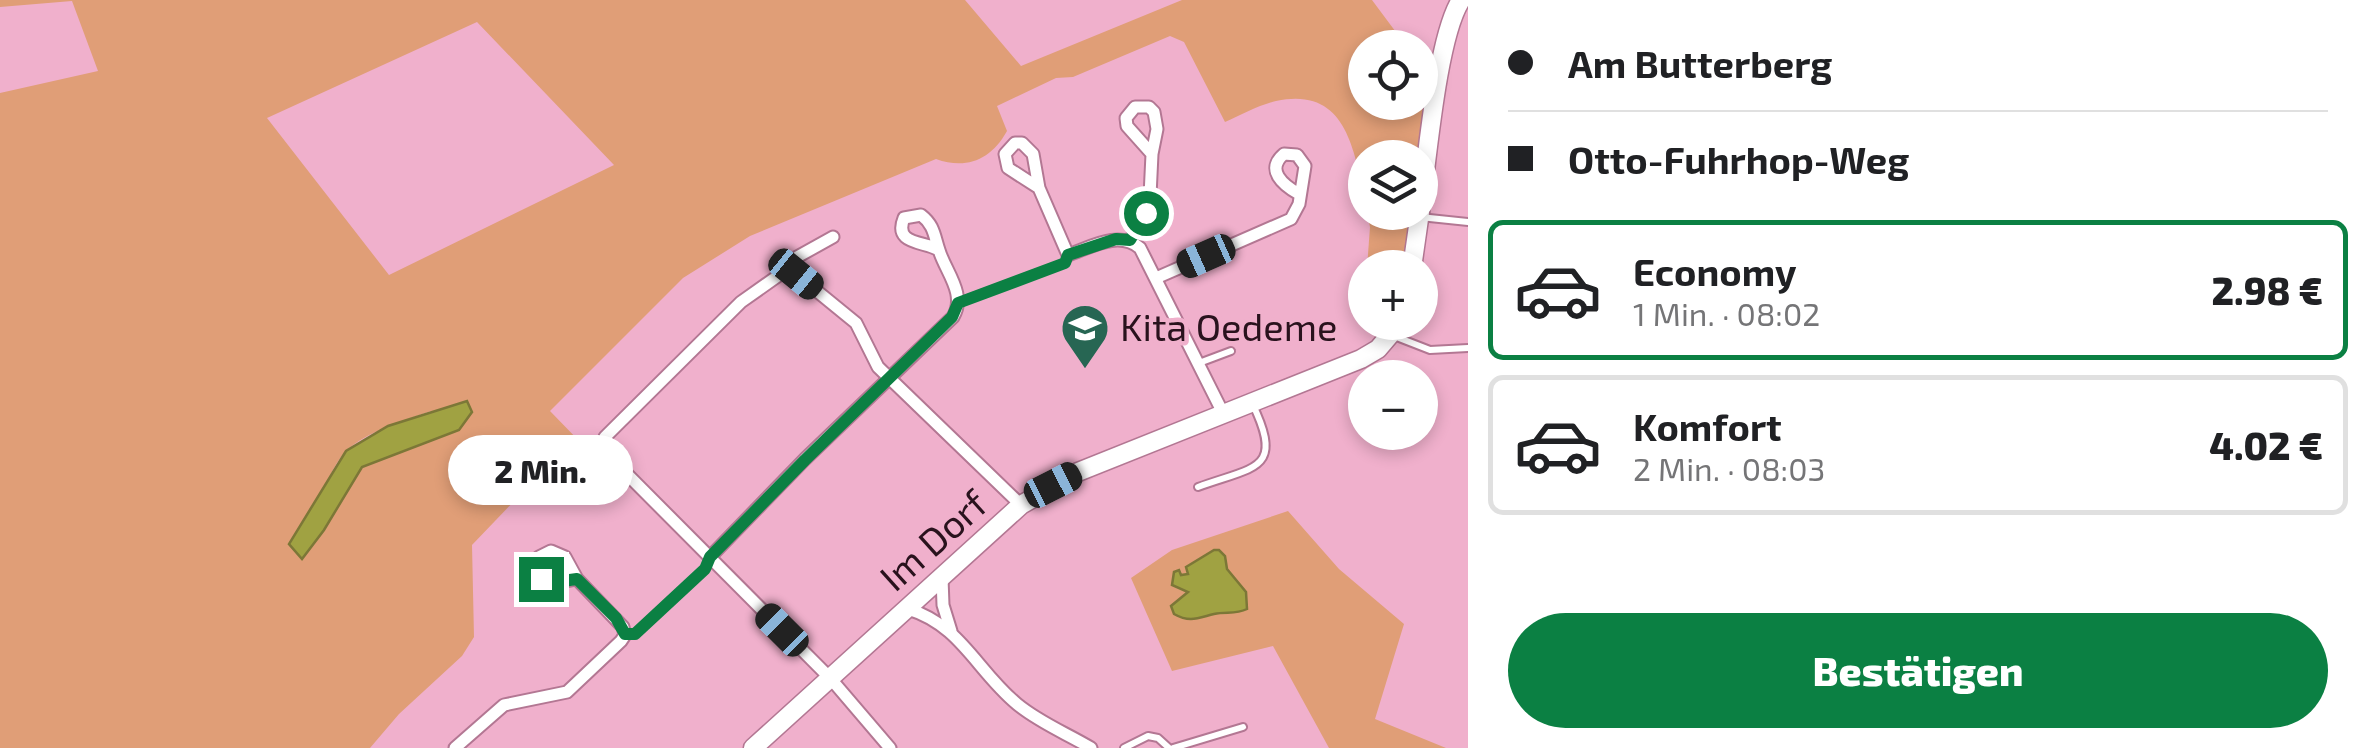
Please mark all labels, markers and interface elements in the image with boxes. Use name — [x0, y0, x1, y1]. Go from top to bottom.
map controls — [1348, 30, 1438, 450]
button: locate — [1348, 30, 1438, 120]
text: Am Butterberg — [1568, 40, 1832, 86]
text: Otto-Fuhrhop-Weg — [1568, 136, 1909, 182]
button: layers — [1348, 140, 1438, 230]
route start — [1124, 191, 1169, 236]
car — [1172, 230, 1240, 282]
car — [763, 243, 829, 305]
icon: car — [1513, 245, 1603, 335]
text: Economy — [1633, 248, 1797, 294]
button: + — [1348, 250, 1438, 340]
text: 2.98 € — [2212, 267, 2323, 313]
text: 1 Min. · 08:02 — [1633, 294, 1820, 332]
school or university icon: Kita Oedeme — [1059, 302, 1111, 370]
place label: Kita Oedeme — [1120, 303, 1337, 349]
button: − — [1348, 360, 1438, 450]
icon: car — [1513, 400, 1603, 490]
text: Komfort — [1633, 403, 1782, 449]
text: 4.02 € — [2209, 422, 2323, 468]
callout: 2 Min. — [448, 434, 634, 504]
text: 2 Min. · 08:03 — [1633, 449, 1825, 487]
text: 2 Min. — [494, 451, 587, 489]
car — [1019, 458, 1087, 512]
street label: Im Dorf — [870, 478, 997, 600]
route end — [519, 557, 564, 602]
car — [750, 598, 814, 662]
button: Bestätigen — [1508, 613, 2328, 728]

